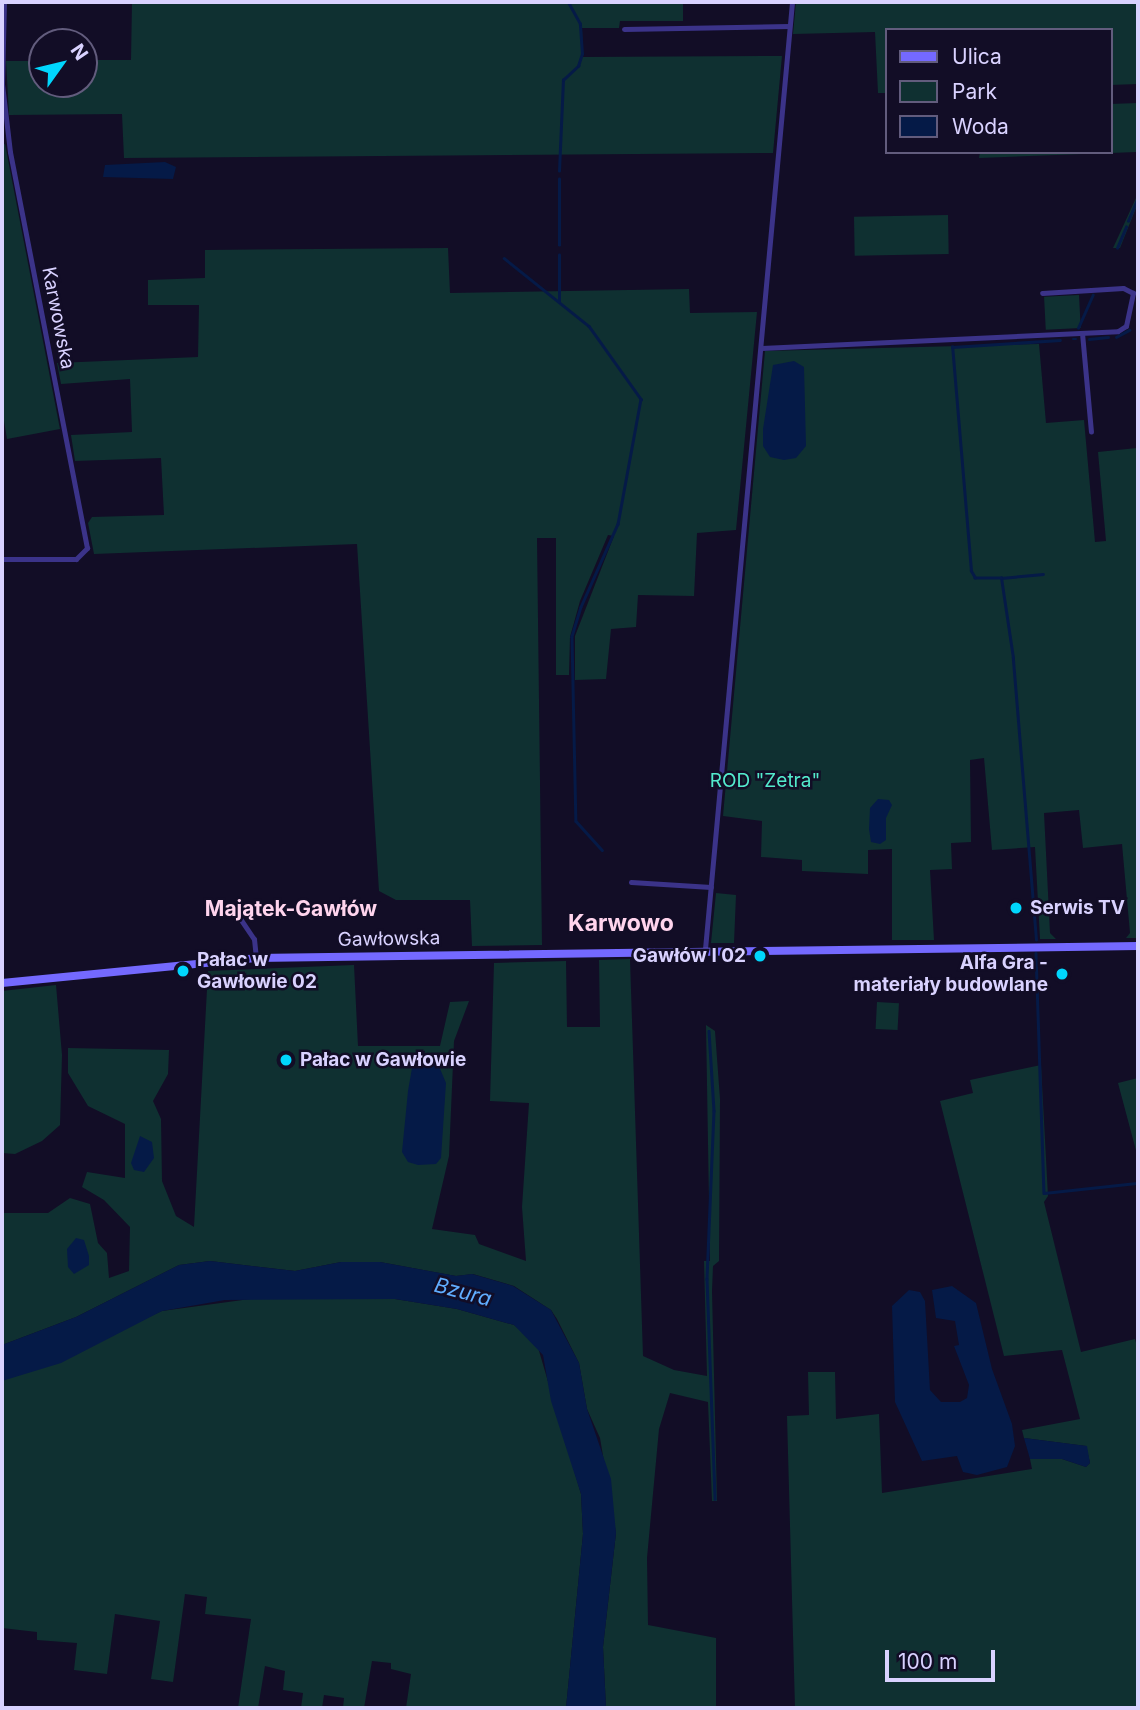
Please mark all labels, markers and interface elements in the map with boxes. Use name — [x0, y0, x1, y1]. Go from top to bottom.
north arrow — [28, 28, 98, 98]
legend — [884, 28, 1112, 154]
text: N — [66, 40, 93, 65]
text: Ulica — [952, 44, 1002, 69]
text: Park — [952, 79, 997, 104]
text: Woda — [952, 114, 1009, 139]
street label: Karwowska — [37, 265, 79, 371]
park label: ROD "Zetra" — [710, 770, 820, 792]
district label: Majątek-Gawłów — [205, 896, 377, 922]
place label: Serwis TV — [1030, 897, 1125, 919]
marker: Serwis TV — [1008, 900, 1024, 916]
district label: Karwowo — [568, 909, 674, 937]
street label: Gawłowska — [337, 927, 441, 951]
place label: Gawłów I 02 — [633, 945, 746, 967]
marker: Gawłów I 02 — [752, 948, 768, 964]
place label: Pałac w Gawłowie 02 — [197, 949, 317, 993]
place label: Alfa Gra - materiały budowlane — [854, 952, 1048, 996]
marker: Pałac w Gawłowie 02 — [175, 963, 191, 979]
marker: Alfa Gra - materiały budowlane — [1054, 966, 1070, 982]
place label: Pałac w Gawłowie — [300, 1049, 466, 1071]
marker: Pałac w Gawłowie — [278, 1052, 294, 1068]
water label: Bzura — [432, 1272, 494, 1312]
scale bar — [888, 1636, 998, 1680]
text: 100 m — [898, 1649, 957, 1674]

